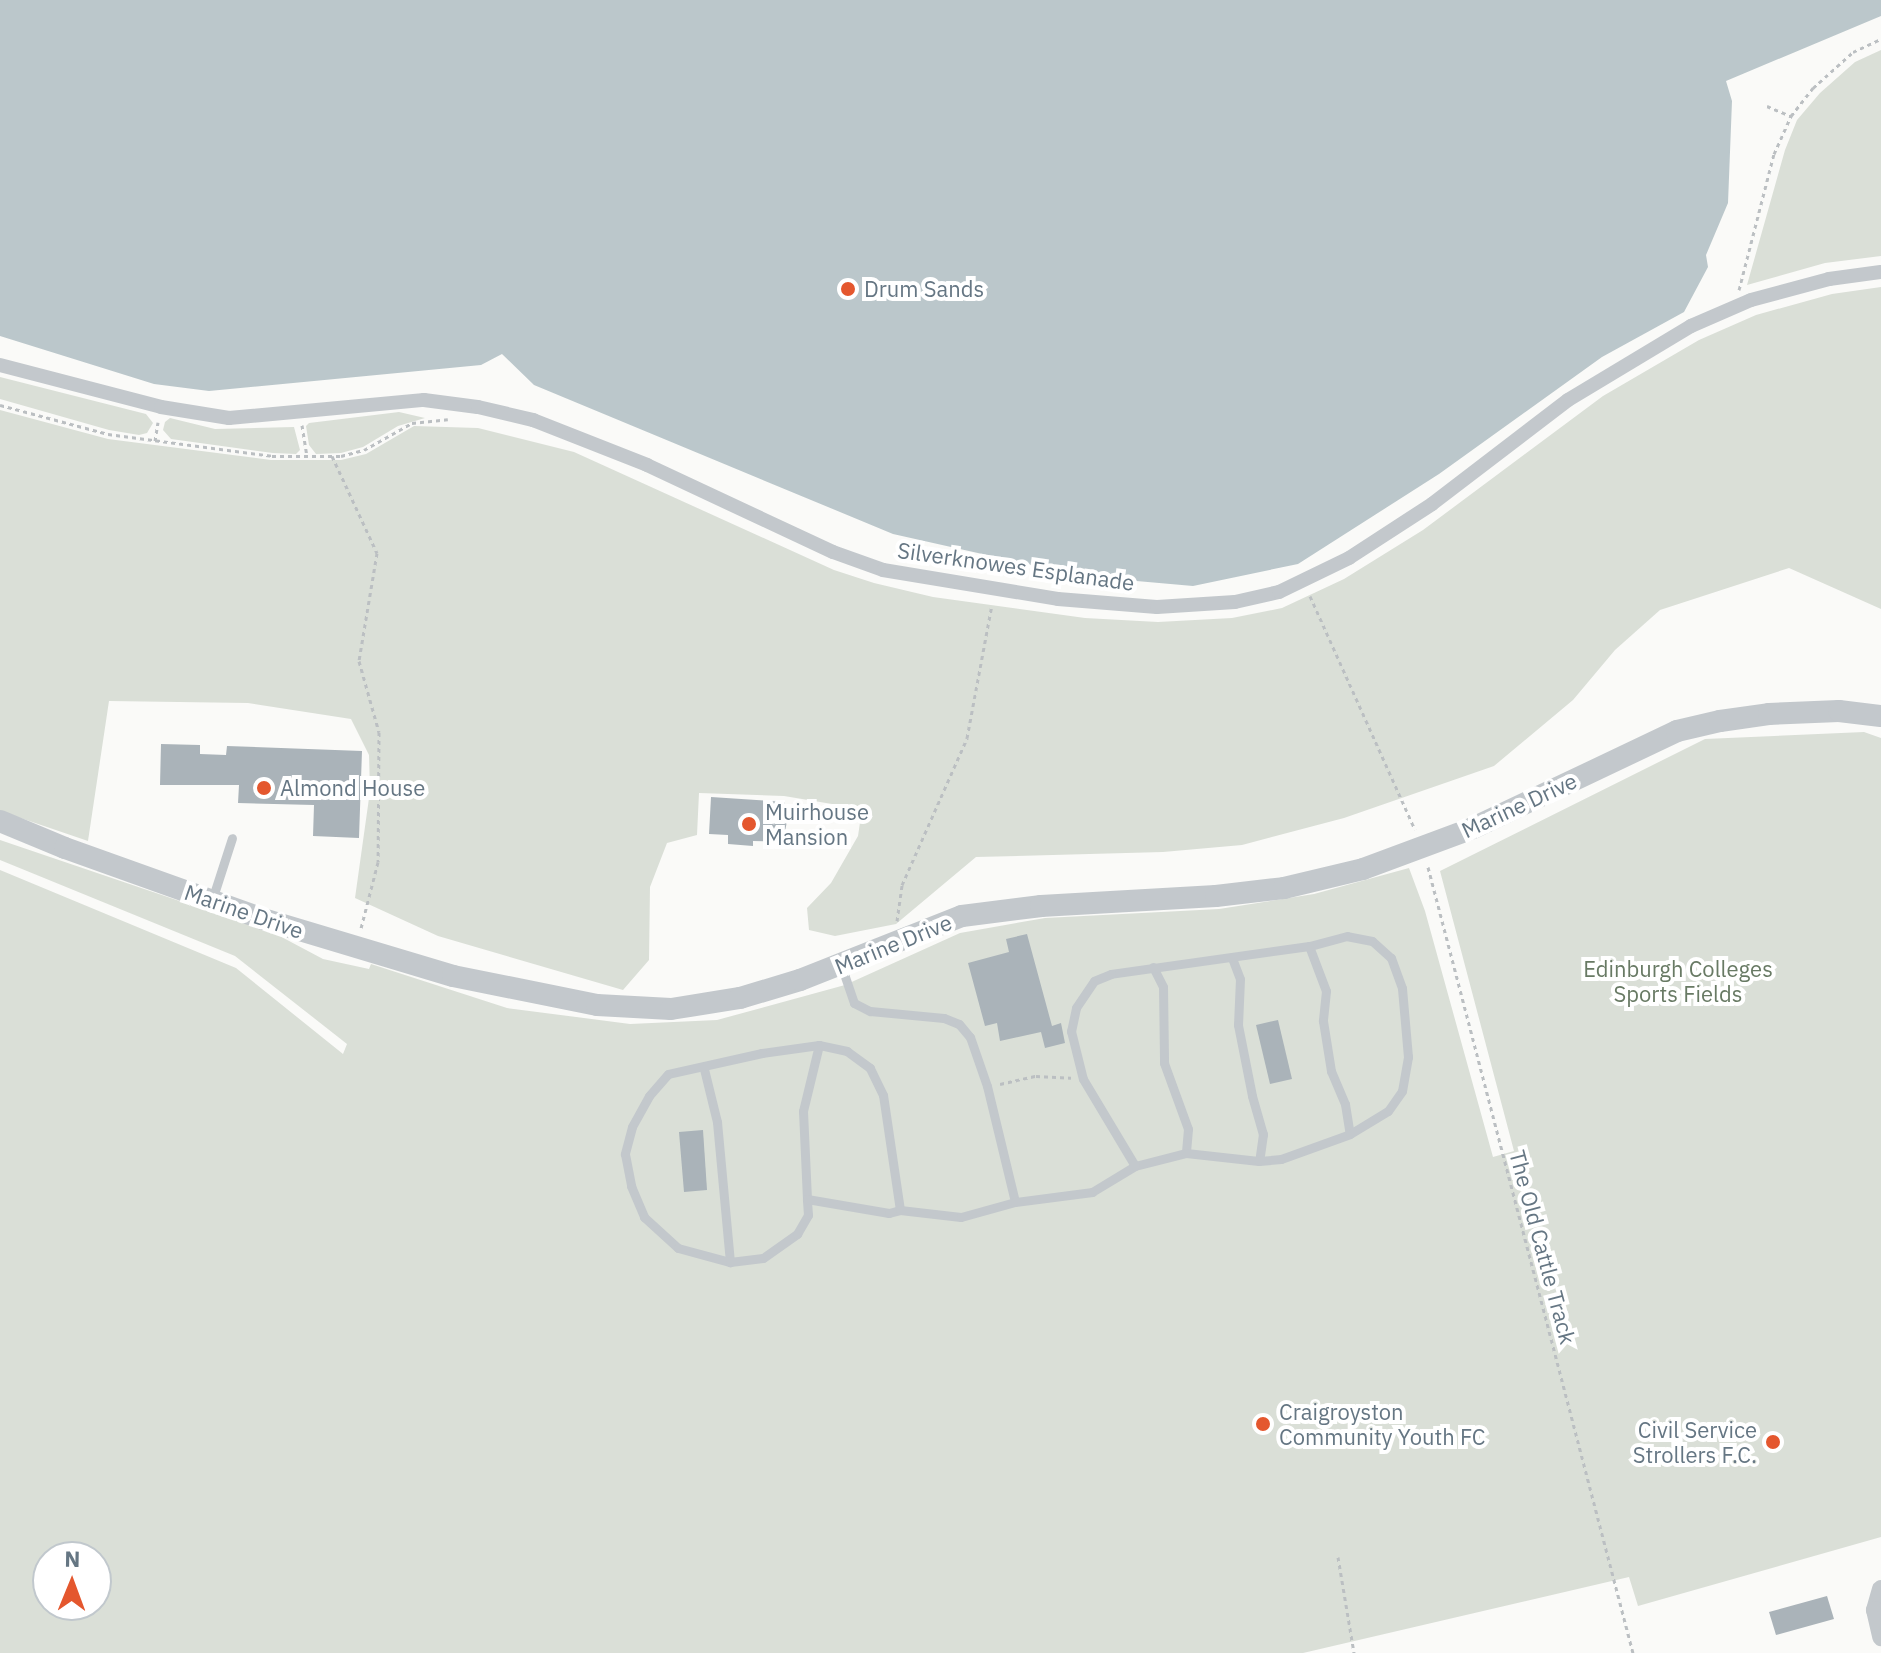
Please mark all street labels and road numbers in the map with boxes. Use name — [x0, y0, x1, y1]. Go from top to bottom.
street label: Silverknowes Esplanade — [896, 536, 1136, 596]
street label: Marine Drive — [1457, 767, 1581, 843]
street label: Marine Drive — [181, 878, 307, 944]
street label: Marine Drive — [831, 909, 955, 979]
street label: The Old Cattle Track — [1504, 1147, 1582, 1347]

